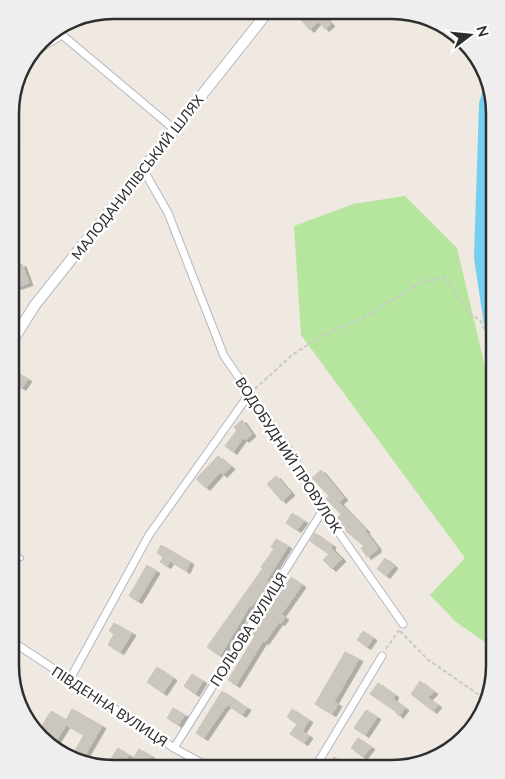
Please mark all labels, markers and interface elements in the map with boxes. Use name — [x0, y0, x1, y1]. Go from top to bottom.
north arrow — [445, 10, 495, 60]
text: N — [473, 24, 493, 39]
street label: МАЛОДАНИЛІВСЬКИЙ ШЛЯХ — [67, 91, 207, 263]
street label: ВОДОБУДНИЙ ПРОВУЛОК — [232, 374, 346, 537]
street label: ПОЛЬОВА ВУЛИЦЯ — [206, 569, 290, 689]
street label: ПІВДЕННА ВУЛИЦЯ — [49, 662, 171, 750]

